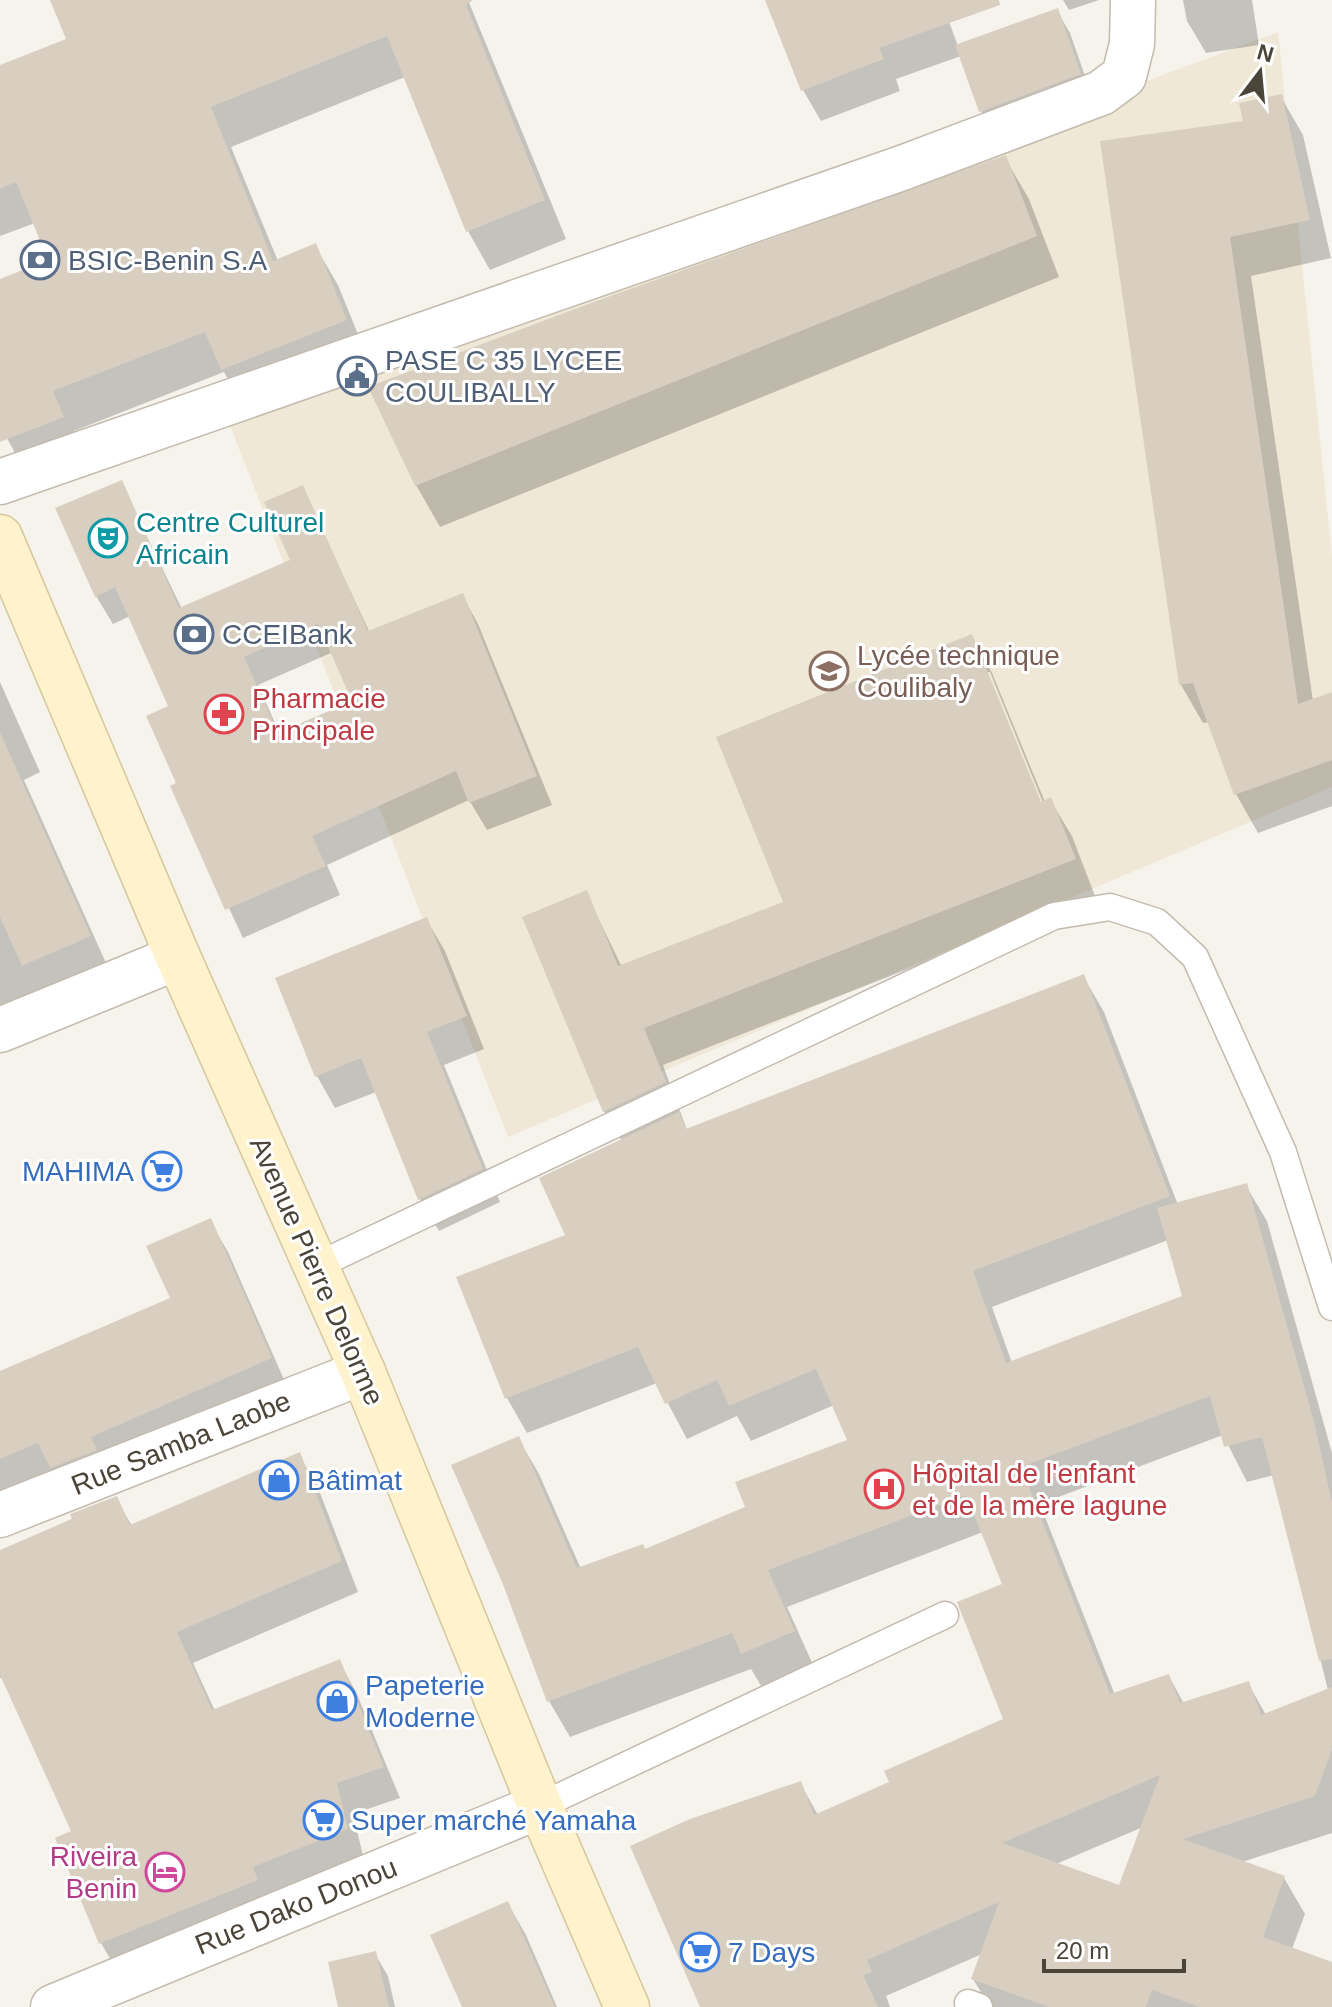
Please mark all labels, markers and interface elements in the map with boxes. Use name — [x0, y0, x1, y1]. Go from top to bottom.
north arrow — [1220, 32, 1300, 112]
text: N — [1254, 39, 1276, 67]
bank icon: BSIC-Benin S.A — [19, 239, 61, 281]
place label: BSIC-Benin S.A — [68, 245, 268, 276]
place label: PASE C 35 LYCEE COULIBALLY — [385, 345, 622, 408]
public building icon: PASE C 35 LYCEE COULIBALLY — [336, 355, 378, 397]
place label: Centre Culturel Africain — [136, 507, 324, 570]
theatre icon: Centre Culturel Africain — [87, 517, 129, 559]
bank icon: CCEIBank — [173, 613, 215, 655]
place label: CCEIBank — [222, 619, 354, 650]
place label: Lycée technique Coulibaly — [857, 640, 1060, 703]
school or university icon: Lycée technique Coulibaly — [808, 650, 850, 692]
place label: Pharmacie Principale — [252, 683, 386, 746]
pharmacy icon: Pharmacie Principale — [203, 693, 245, 735]
street label: Avenue Pierre Delorme — [244, 1132, 390, 1410]
supermarket icon: MAHIMA — [141, 1150, 183, 1192]
place label: MAHIMA — [22, 1156, 134, 1187]
street label: Rue Samba Laobe — [67, 1385, 295, 1501]
place label: Hôpital de l'enfant et de la mère lagune — [912, 1458, 1167, 1521]
shop icon: Bâtimat — [258, 1459, 300, 1501]
place label: Bâtimat — [307, 1465, 402, 1496]
hospital icon: Hôpital de l'enfant et de la mère lagune — [863, 1468, 905, 1510]
place label: Papeterie Moderne — [365, 1670, 485, 1733]
shop icon: Papeterie Moderne — [316, 1680, 358, 1722]
supermarket icon: Super marché Yamaha — [302, 1799, 344, 1841]
place label: Super marché Yamaha — [351, 1805, 637, 1836]
place label: Riveira Benin — [50, 1841, 137, 1904]
hotel icon: Riveira Benin — [144, 1851, 186, 1893]
street label: Rue Dako Donou — [191, 1851, 401, 1961]
scale bar — [1044, 1923, 1184, 1973]
supermarket icon: 7 Days — [679, 1931, 721, 1973]
place label: 7 Days — [728, 1937, 815, 1968]
text: 20 m — [1056, 1937, 1109, 1964]

